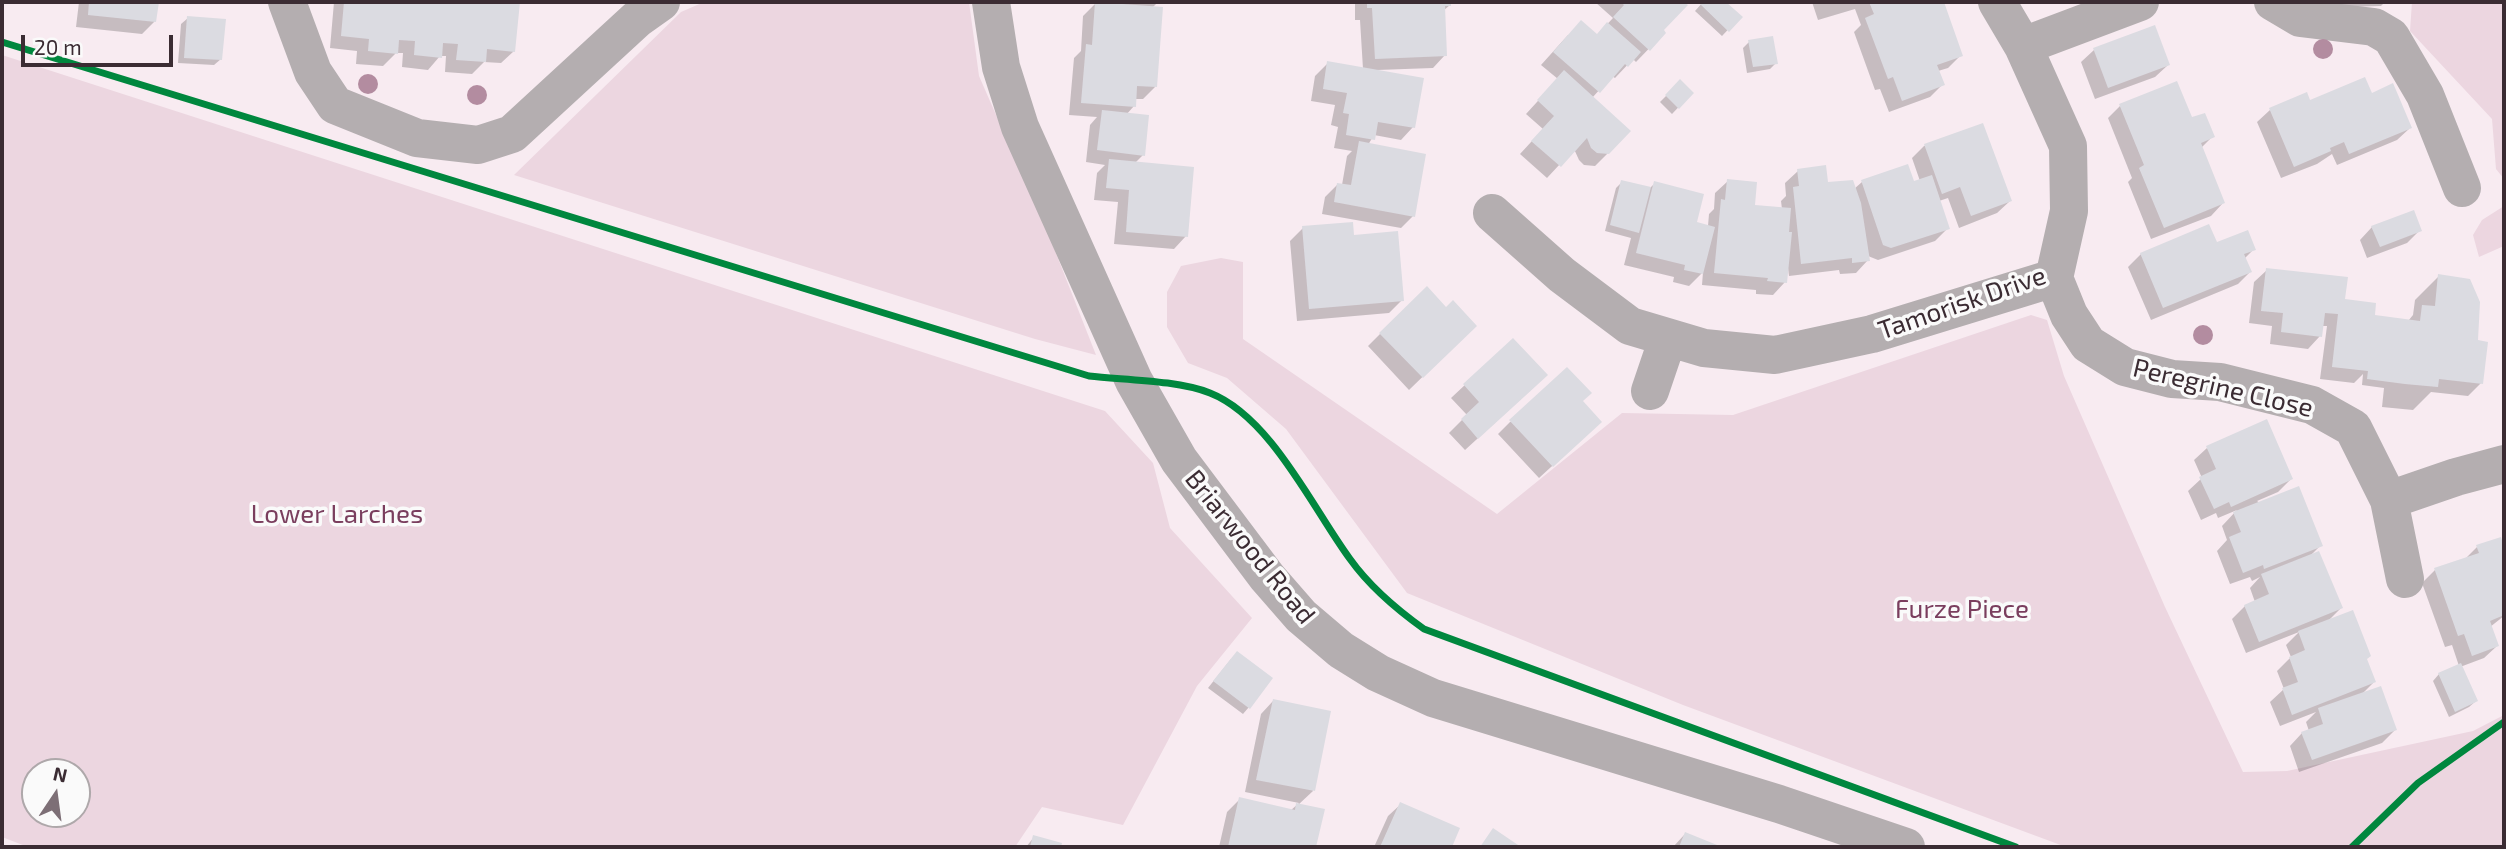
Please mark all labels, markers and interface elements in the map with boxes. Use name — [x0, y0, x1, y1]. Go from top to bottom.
scale bar — [24, 21, 177, 65]
text: 20 m — [34, 34, 82, 59]
street label: Tamorisk Drive — [1874, 260, 2050, 346]
street label: Peregrine Close — [2130, 352, 2316, 424]
street label: Briarwood Road — [1178, 464, 1322, 630]
park label: Lower Larches — [251, 498, 423, 530]
park label: Furze Piece — [1895, 593, 2029, 625]
north arrow — [21, 758, 91, 828]
text: N — [51, 761, 70, 787]

